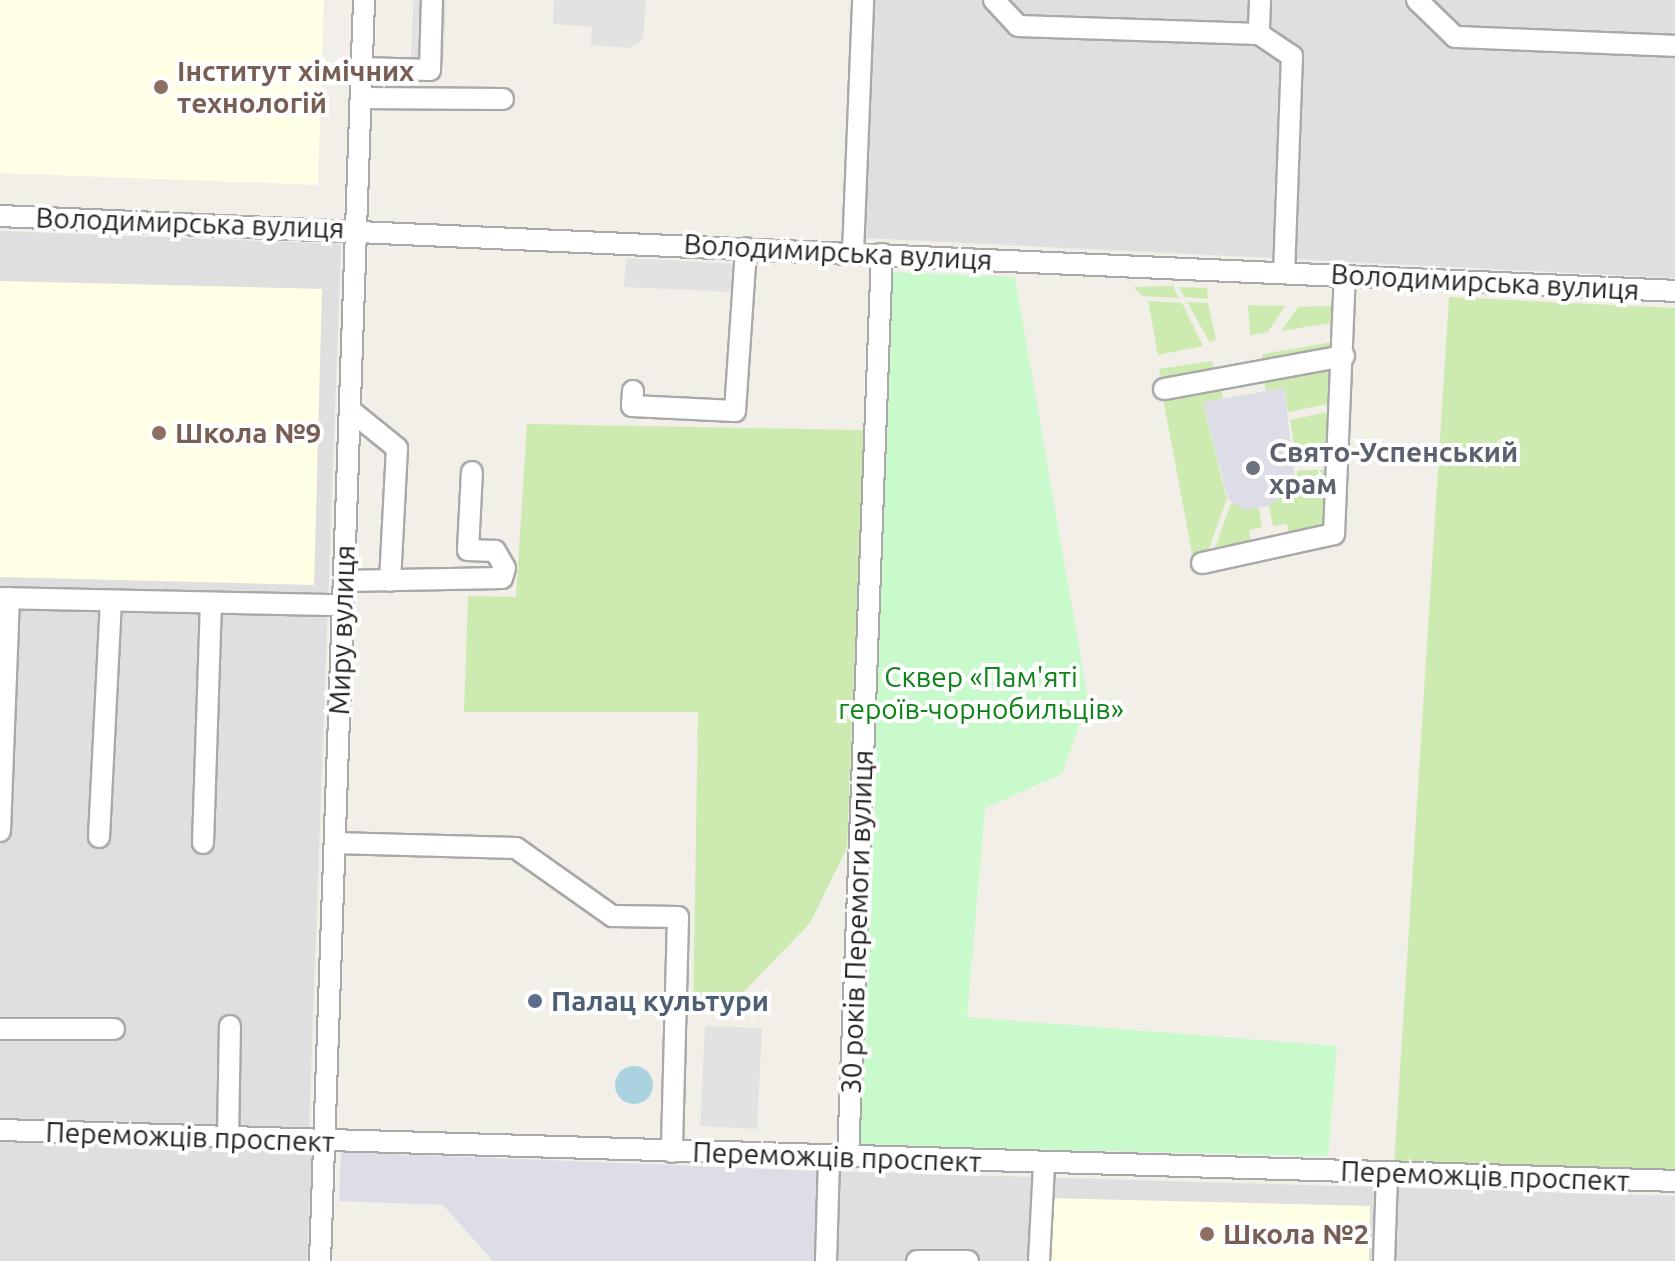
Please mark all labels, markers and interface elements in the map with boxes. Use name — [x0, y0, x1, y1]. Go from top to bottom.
place label: Інститут хімічних технологій — [177, 54, 414, 120]
marker: Інститут хімічних технологій — [152, 78, 170, 96]
street label: Володимирська вулиця — [35, 201, 345, 245]
street label: Володимирська вулиця — [683, 227, 993, 277]
street label: Володимирська вулиця — [1330, 257, 1640, 307]
place label: Школа №9 — [175, 416, 321, 450]
marker: Школа №9 — [150, 424, 168, 442]
place label: Свято-Успенський храм — [1269, 435, 1518, 501]
marker: Свято-Успенський храм — [1244, 459, 1262, 477]
street label: Миру вулиця — [322, 544, 362, 716]
park label: Сквер «Пам'яті героїв-чорнобильців» — [838, 660, 1124, 726]
street label: 30 років Перемоги вулиця — [834, 749, 880, 1095]
place label: Палац культури — [551, 984, 769, 1018]
marker: Палац культури — [526, 992, 544, 1010]
street label: Переможців проспект — [45, 1115, 335, 1159]
street label: Переможців проспект — [692, 1135, 982, 1179]
street label: Переможців проспект — [1340, 1154, 1630, 1198]
place label: Школа №2 — [1223, 1217, 1369, 1251]
marker: Школа №2 — [1198, 1225, 1216, 1243]

